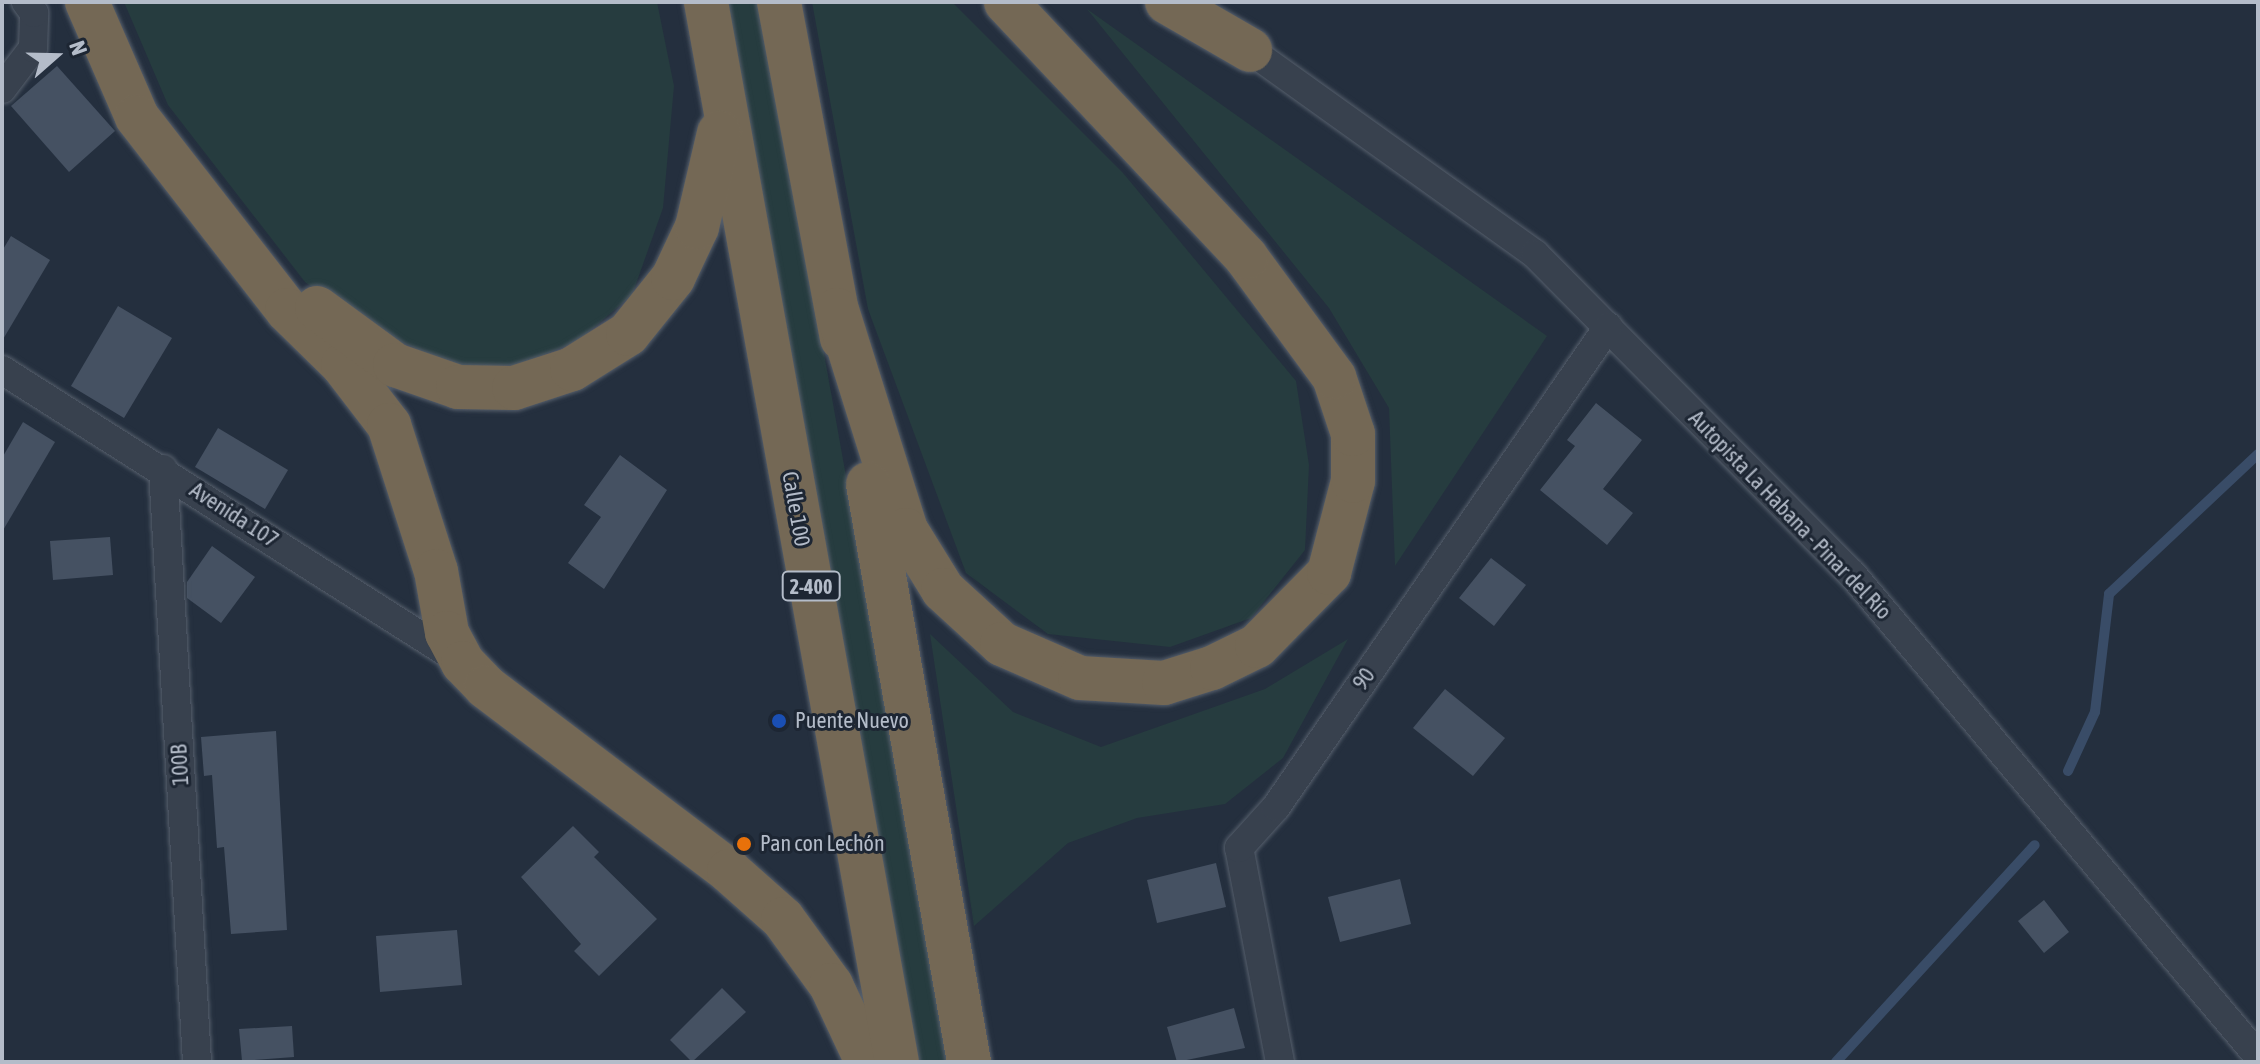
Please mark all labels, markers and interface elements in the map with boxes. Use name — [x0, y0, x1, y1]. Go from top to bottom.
north arrow — [16, 16, 96, 96]
text: N — [64, 37, 93, 58]
street label: Autopista La Habana - Pinar del Río — [1683, 405, 1897, 625]
street label: Calle 100 — [776, 469, 816, 549]
street label: Avenida 107 — [185, 477, 283, 553]
road number: 2-400 — [781, 570, 841, 602]
street label: 90 — [1347, 663, 1381, 695]
place label: Puente Nuevo — [795, 708, 909, 734]
marker: Puente Nuevo — [770, 712, 788, 730]
street label: 100B — [166, 744, 194, 786]
place label: Pan con Lechón — [760, 831, 885, 857]
marker: Pan con Lechón — [735, 835, 753, 853]

